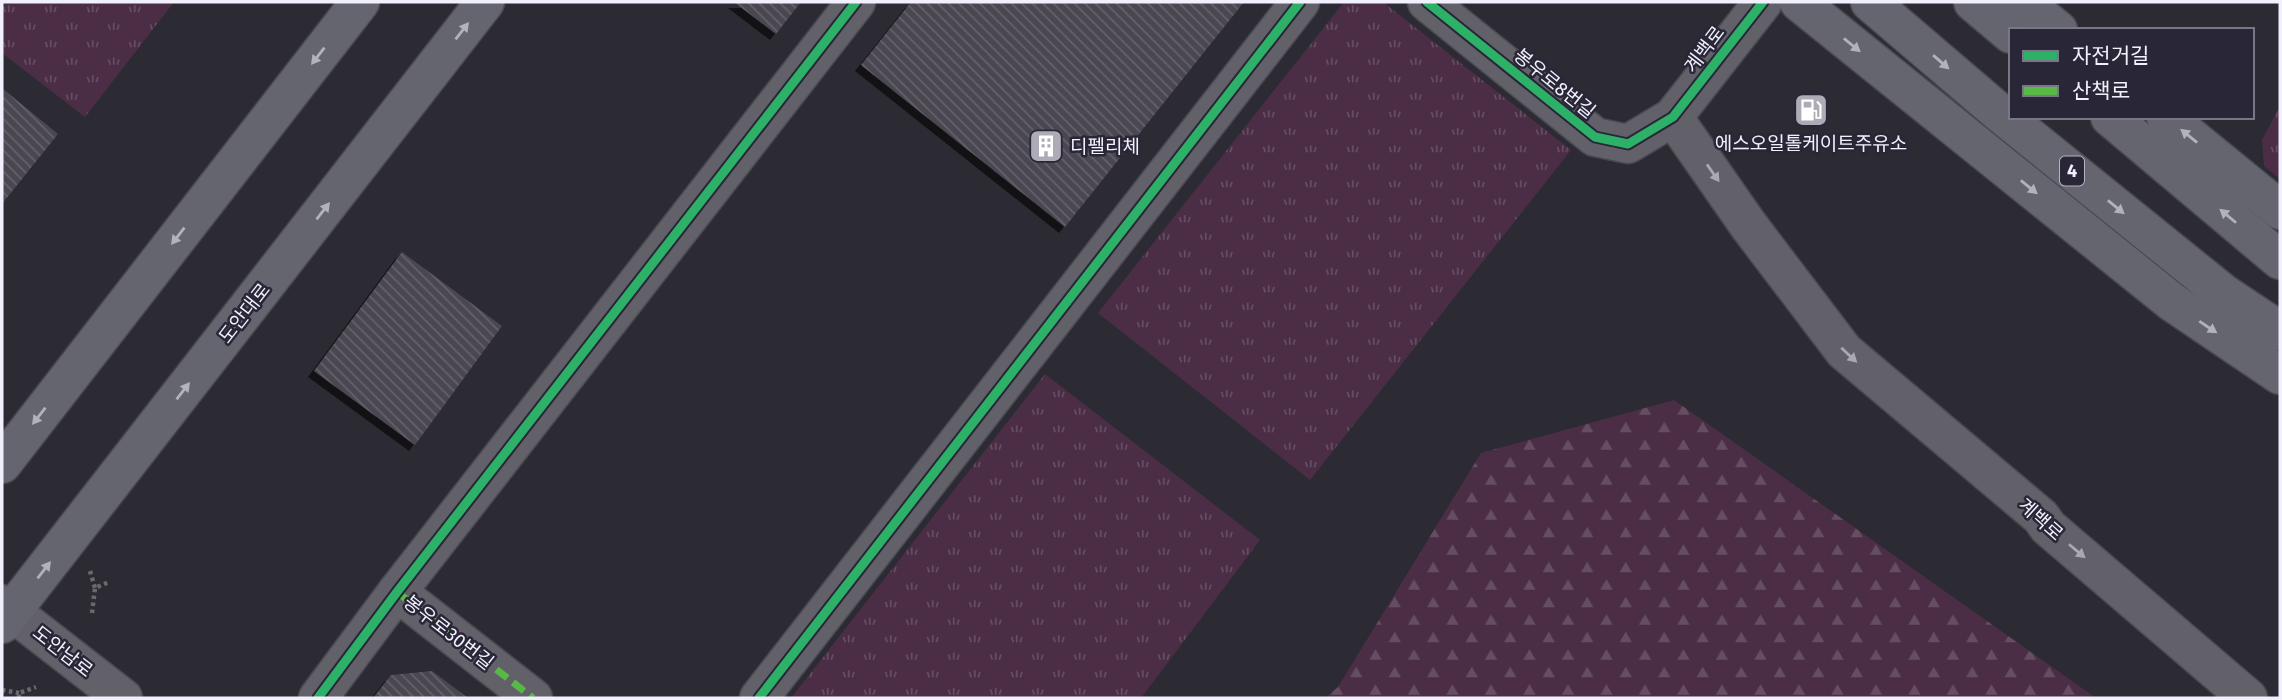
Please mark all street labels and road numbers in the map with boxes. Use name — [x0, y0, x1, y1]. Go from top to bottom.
street label: 계백로 — [1679, 21, 1729, 77]
street label: 봉우로8번길 — [1509, 44, 1600, 123]
road number: 4 — [2060, 156, 2084, 186]
street label: 도안대로 — [214, 279, 275, 348]
street label: 계백로 — [2013, 493, 2068, 545]
street label: 봉우로30번길 — [399, 590, 498, 675]
street label: 도안남로 — [28, 621, 97, 682]

